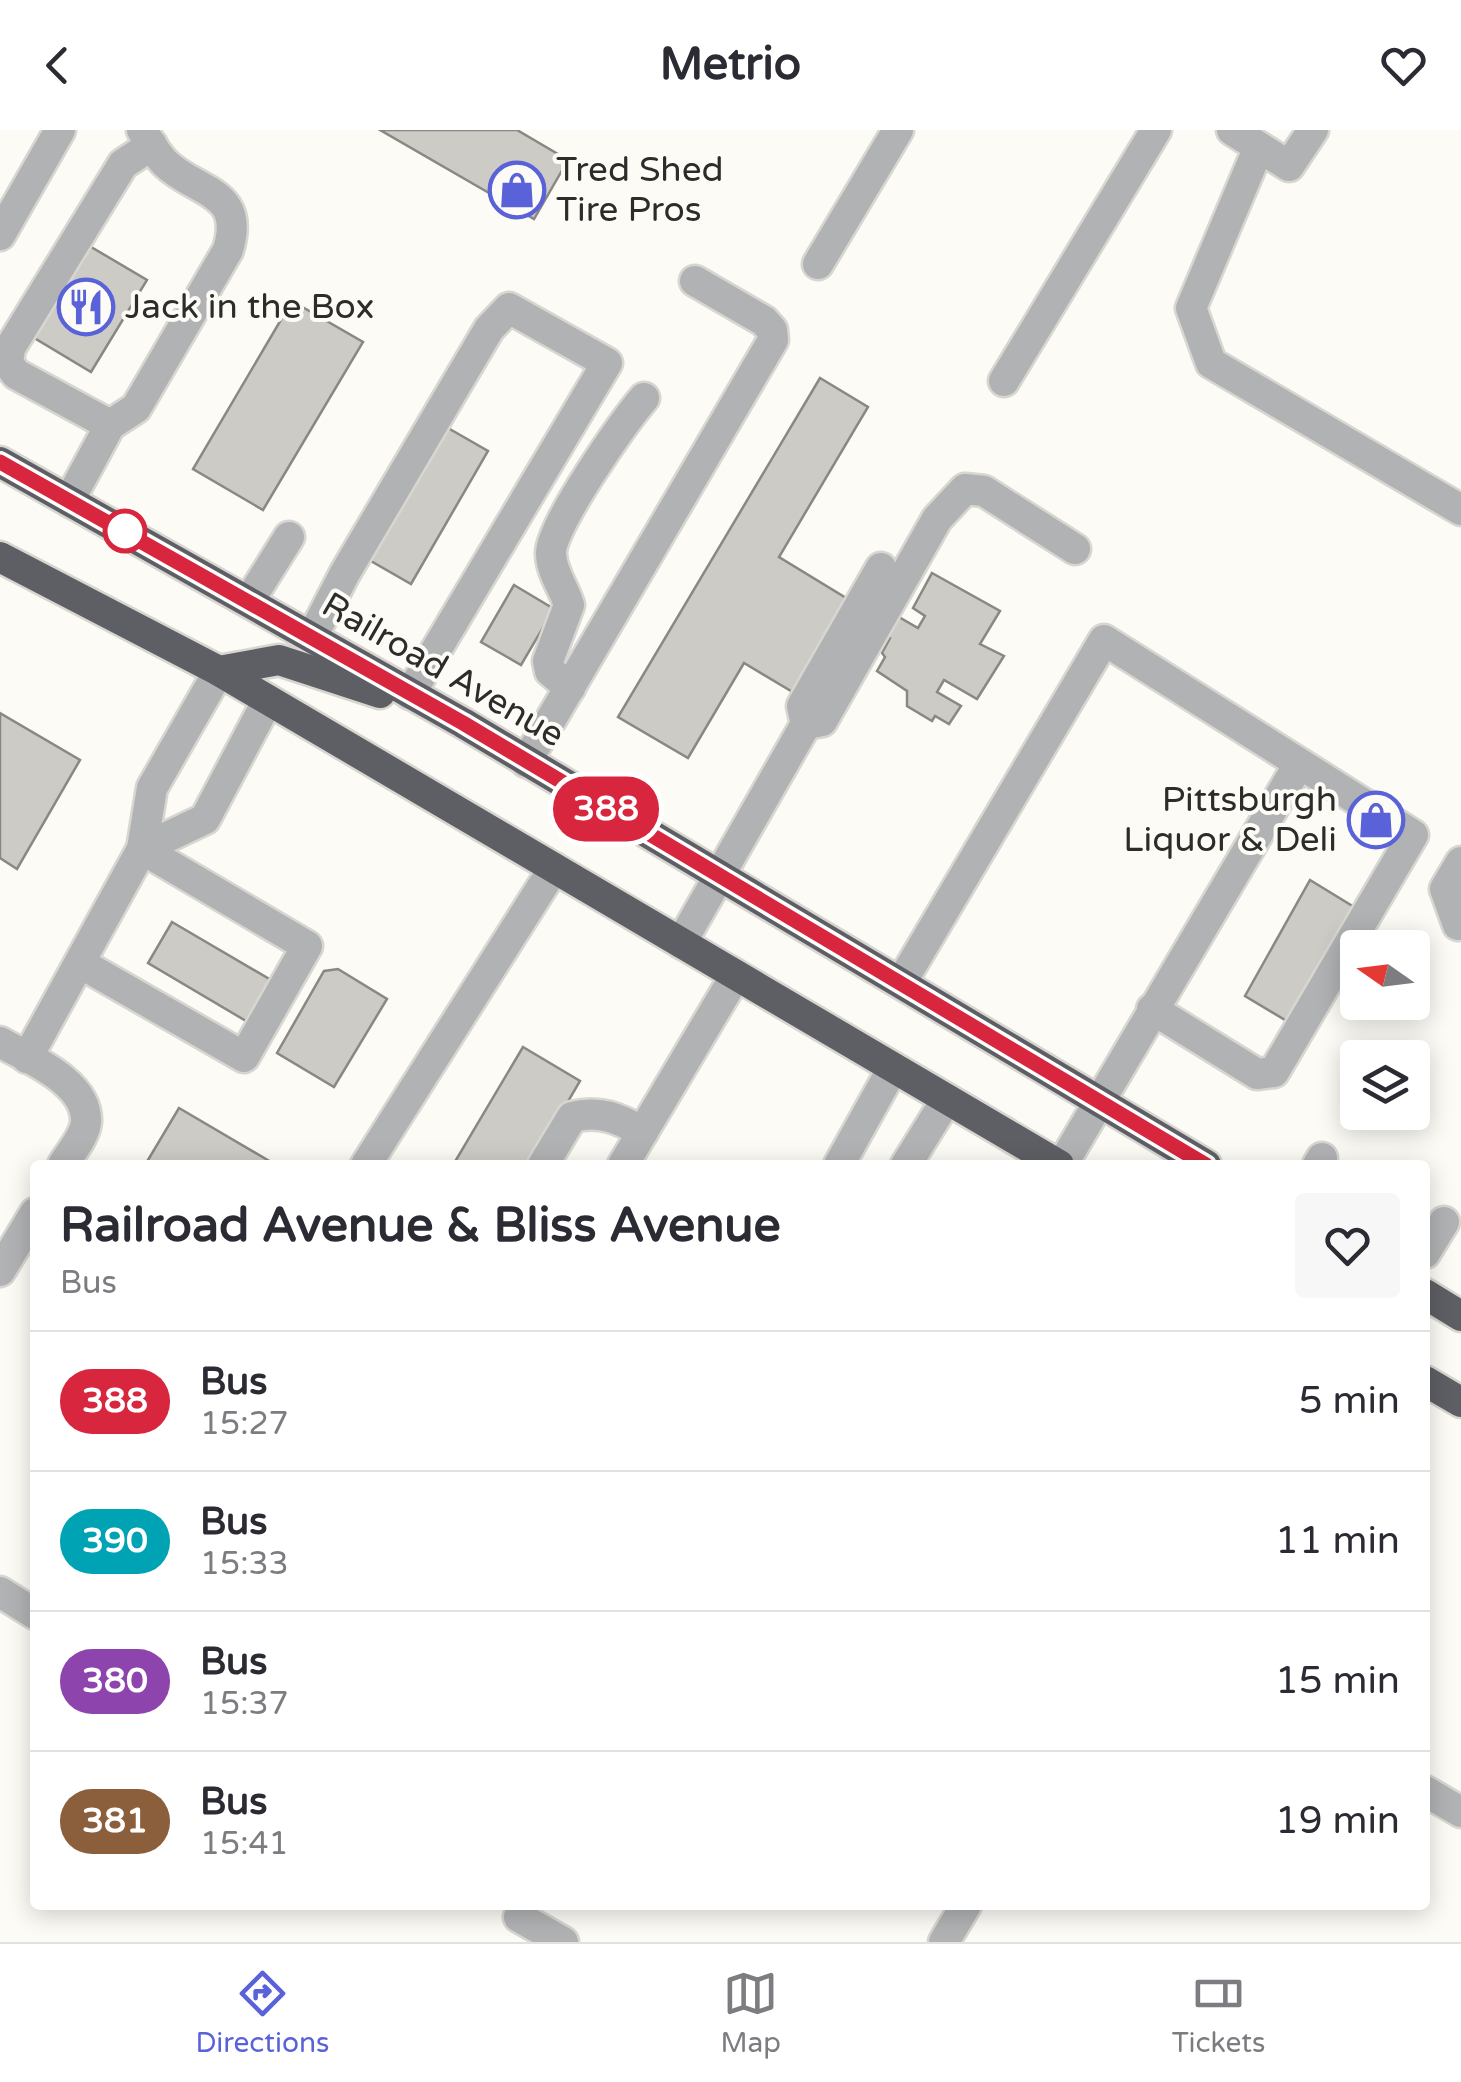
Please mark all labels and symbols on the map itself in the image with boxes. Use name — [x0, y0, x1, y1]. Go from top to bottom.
place label: Tred Shed Tire Pros — [556, 149, 724, 231]
shop icon: Tred Shed Tire Pros — [487, 160, 547, 220]
restaurant icon: Jack in the Box — [56, 277, 116, 337]
place label: Jack in the Box — [125, 286, 374, 328]
unlabelled marker — [104, 510, 146, 552]
street label: Railroad Avenue — [315, 584, 571, 756]
line badge: 388 — [548, 776, 664, 842]
place label: Pittsburgh Liquor & Deli — [1123, 779, 1337, 861]
shop icon: Pittsburgh Liquor & Deli — [1346, 790, 1406, 850]
north arrow — [1340, 930, 1430, 1020]

